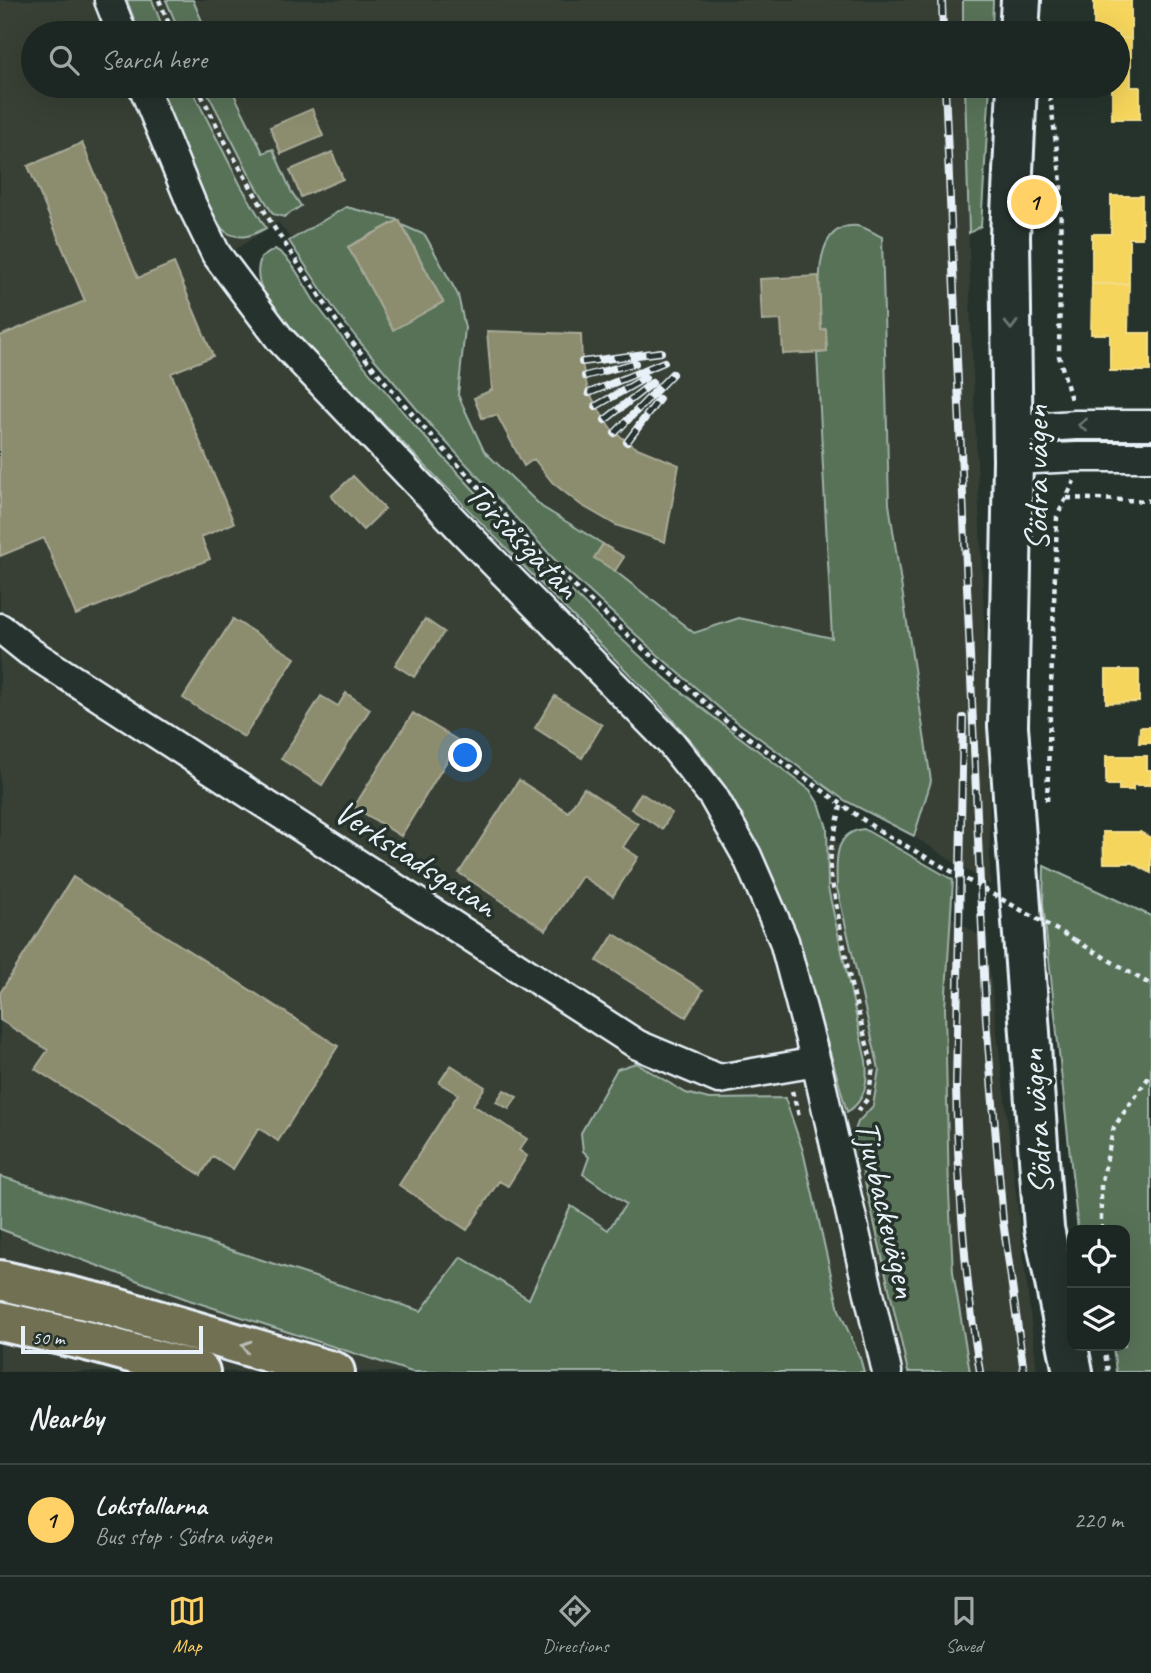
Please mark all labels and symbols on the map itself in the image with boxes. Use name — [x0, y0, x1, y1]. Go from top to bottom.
pin: 1 — [1011, 176, 1057, 228]
one-way arrow — [1003, 321, 1019, 331]
street label: Södra vägen — [1014, 405, 1059, 551]
one-way arrow — [1077, 417, 1088, 433]
street label: Torsåsgatan — [456, 472, 590, 609]
your location — [448, 738, 482, 772]
street label: Verkstadsgatan — [326, 789, 508, 929]
street label: Södra vägen — [1009, 1047, 1064, 1196]
street label: Tjuvbackevägen — [844, 1116, 929, 1302]
scale bar — [21, 1323, 203, 1355]
one-way arrow — [240, 1339, 252, 1354]

